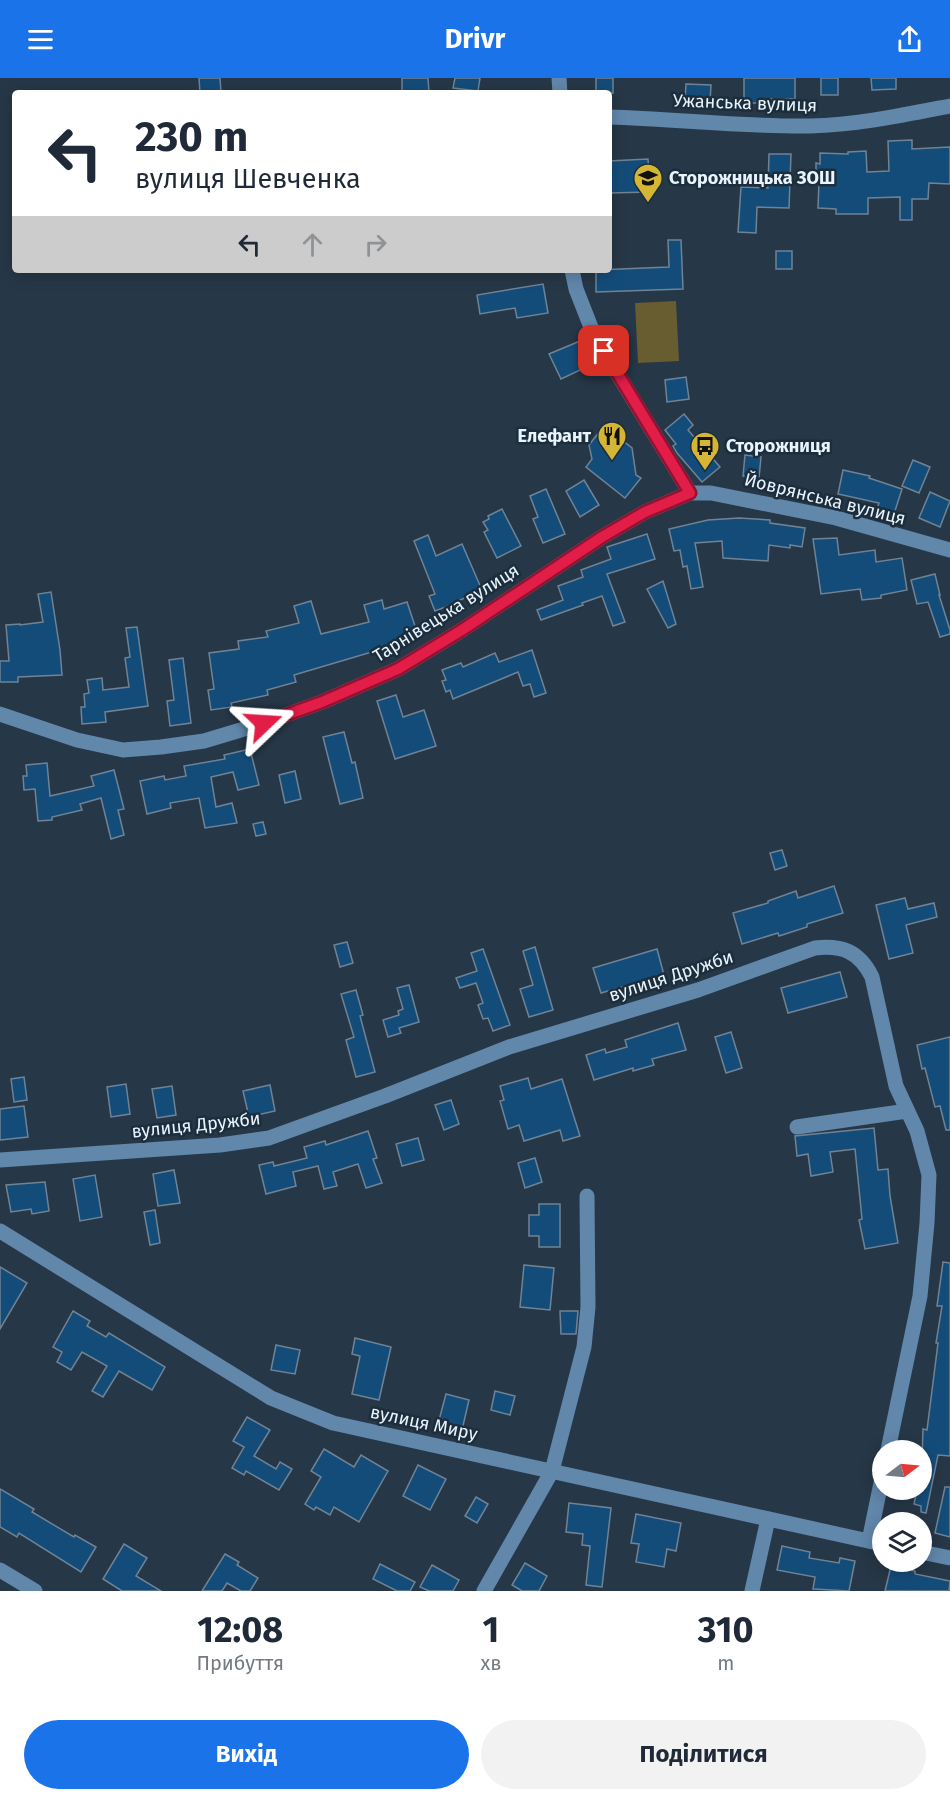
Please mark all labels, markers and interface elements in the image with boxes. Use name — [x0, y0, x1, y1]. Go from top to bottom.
icon: menu — [24, 23, 57, 56]
text: Drivr — [445, 23, 505, 55]
icon: share — [893, 23, 926, 56]
street label: Ужанська вулиця — [673, 89, 817, 117]
text: 230 m — [135, 112, 248, 162]
icon: left — [36, 114, 114, 192]
school or university icon: Сторожницька ЗОШ — [632, 162, 664, 204]
text: вулиця Шевченка — [135, 163, 361, 195]
place label: Сторожницька ЗОШ — [669, 167, 835, 189]
icon: left — [233, 228, 266, 261]
icon: ahead — [296, 228, 329, 261]
icon: right — [359, 228, 392, 261]
pin — [578, 325, 629, 376]
icon: arrive — [587, 334, 620, 367]
restaurant icon: Елефант — [596, 420, 628, 462]
place label: Елефант — [518, 425, 591, 447]
bus stop icon: Сторожниця — [689, 430, 721, 472]
place label: Сторожниця — [726, 435, 831, 457]
street label: Йоврянська вулиця — [742, 468, 908, 530]
street label: Тарнівецька вулиця — [369, 559, 523, 667]
position arrow — [232, 691, 296, 755]
street label: вулиця Дружби — [606, 946, 736, 1006]
street label: вулиця Дружби — [130, 1107, 262, 1143]
street label: вулиця Миру — [368, 1401, 480, 1445]
north arrow — [872, 1440, 932, 1500]
map controls — [872, 1440, 932, 1572]
button: layers — [872, 1512, 932, 1572]
text: 12:08 — [197, 1608, 283, 1652]
text: 1 — [483, 1608, 499, 1652]
text: 310 — [698, 1608, 754, 1652]
text: Прибуття — [196, 1651, 284, 1675]
text: хв — [480, 1651, 501, 1675]
text: m — [717, 1651, 734, 1675]
button: Вихід — [24, 1720, 469, 1789]
button: Поділитися — [481, 1720, 926, 1789]

